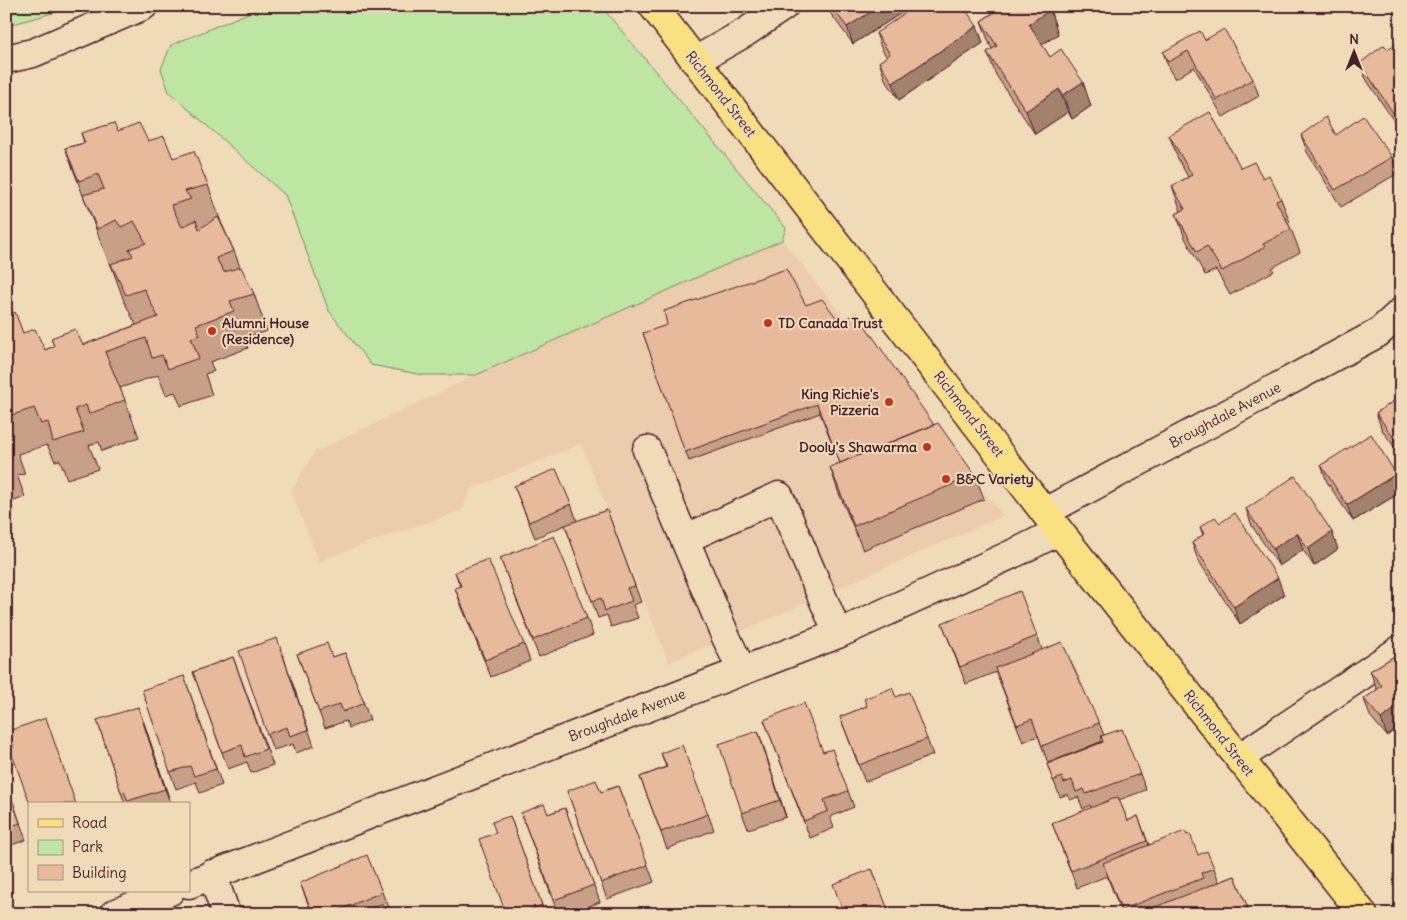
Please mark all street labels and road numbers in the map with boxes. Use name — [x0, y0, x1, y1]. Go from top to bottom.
street label: Richmond Street — [682, 47, 760, 141]
street label: Richmond Street — [930, 367, 1008, 461]
street label: Broughdale Avenue — [1166, 378, 1284, 452]
street label: Broughdale Avenue — [566, 684, 688, 746]
street label: Richmond Street — [1180, 686, 1258, 780]

